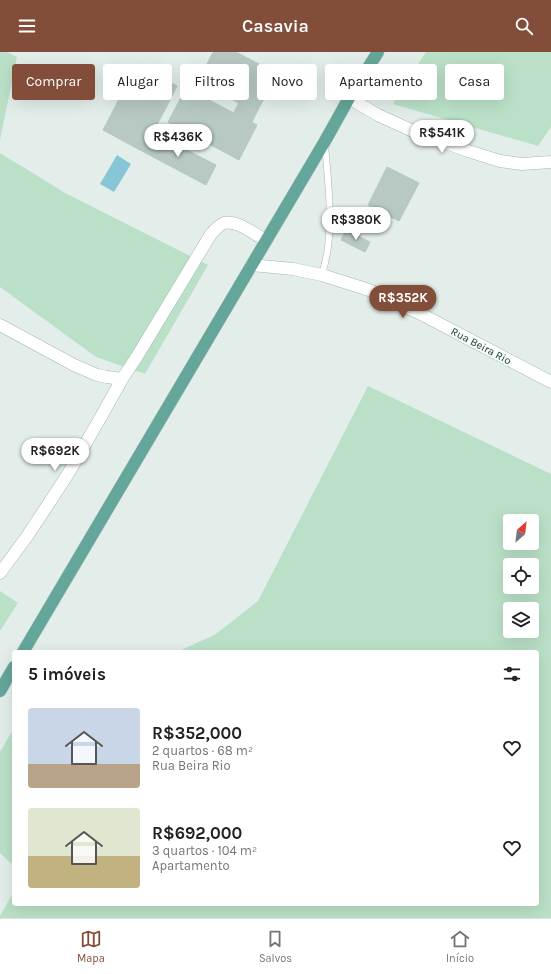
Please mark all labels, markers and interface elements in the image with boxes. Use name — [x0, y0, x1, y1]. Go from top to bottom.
icon: menu — [16, 15, 38, 37]
text: Casavia — [242, 15, 309, 37]
icon: search — [513, 15, 535, 37]
chip: Comprar — [12, 64, 95, 100]
chip: Alugar — [103, 64, 172, 100]
chip: Filtros — [180, 64, 249, 100]
chip: Novo — [257, 64, 317, 100]
chip: Apartamento — [325, 64, 437, 100]
chip: Casa — [445, 64, 504, 100]
pin: R$541K — [409, 120, 475, 154]
pin: R$436K — [145, 124, 211, 158]
text: R$541K — [419, 125, 465, 140]
text: R$436K — [153, 129, 203, 144]
pin: R$380K — [323, 207, 389, 241]
text: R$380K — [331, 212, 381, 227]
pin: R$352K — [370, 285, 436, 319]
text: R$352K — [378, 290, 428, 305]
street label: Rua Beira Rio — [449, 325, 513, 367]
pin: R$692K — [22, 438, 88, 472]
text: R$692K — [30, 443, 80, 458]
north arrow — [503, 514, 539, 550]
map controls — [503, 514, 539, 638]
button: locate — [503, 558, 539, 594]
button: layers — [503, 602, 539, 638]
icon: filters — [501, 663, 523, 685]
text: 5 imóveis — [28, 664, 106, 684]
text: R$352,000 — [152, 723, 242, 743]
icon: home — [60, 724, 108, 772]
icon: heart — [501, 737, 523, 759]
text: 2 quartos · 68 m² — [152, 743, 253, 758]
text: Rua Beira Rio — [152, 758, 231, 773]
text: R$692,000 — [152, 823, 242, 843]
icon: home — [60, 824, 108, 872]
icon: heart — [501, 837, 523, 859]
text: 3 quartos · 104 m² — [152, 843, 257, 858]
text: Apartamento — [152, 858, 230, 873]
tab: Mapa — [77, 928, 105, 965]
tab: Salvos — [259, 928, 292, 965]
tab: Início — [446, 928, 474, 965]

